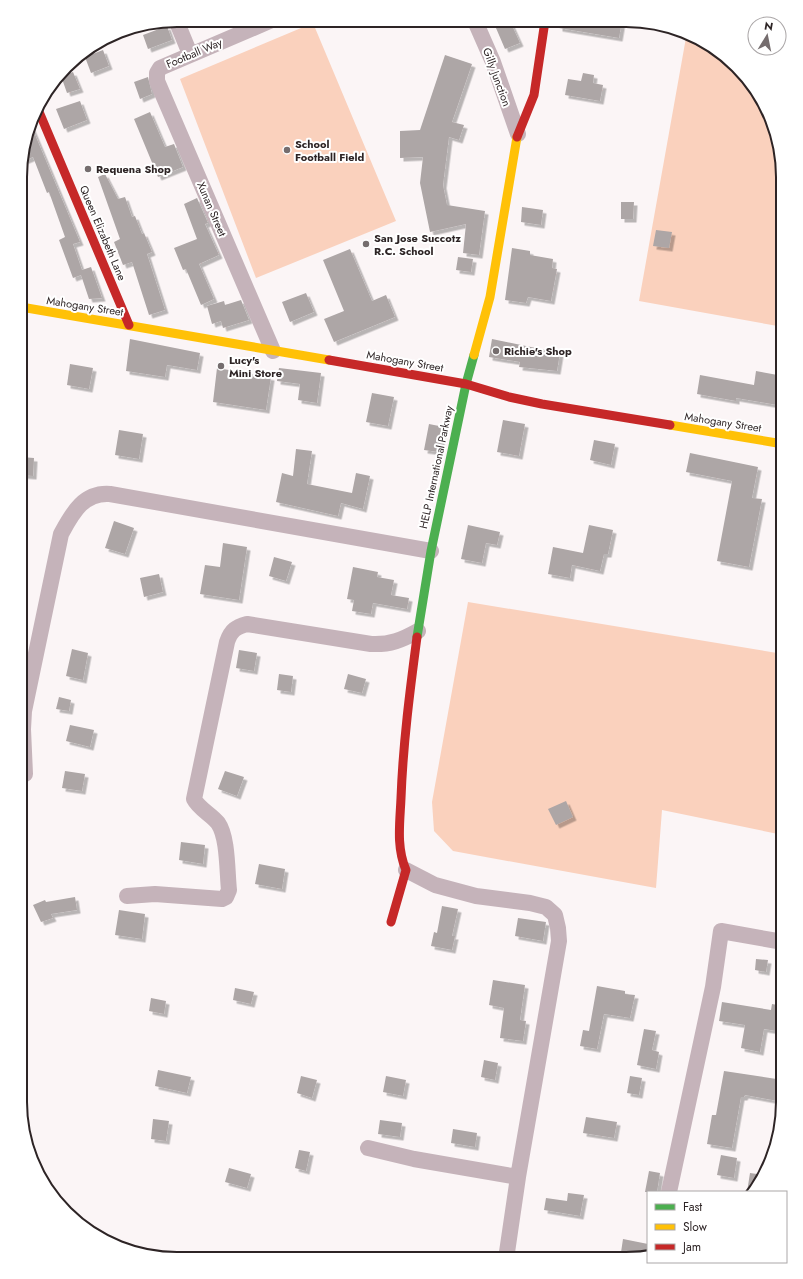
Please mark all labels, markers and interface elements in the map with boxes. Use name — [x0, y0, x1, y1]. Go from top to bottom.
north arrow — [747, 16, 787, 56]
text: N — [763, 18, 774, 35]
street label: Football Way — [163, 34, 225, 72]
street label: Gilly Junction — [479, 45, 515, 109]
place label: School Football Field — [295, 136, 365, 165]
marker: School Football Field — [282, 145, 292, 155]
place label: Requena Shop — [96, 161, 171, 177]
marker: Requena Shop — [83, 164, 93, 174]
street label: Xunan Street — [193, 179, 231, 239]
street label: Queen Elizabeth Lane — [76, 183, 130, 283]
place label: San Jose Succotz R.C. School — [374, 230, 461, 259]
marker: San Jose Succotz R.C. School — [361, 239, 371, 249]
street label: Mahogany Street — [45, 292, 125, 320]
place label: Richie's Shop — [504, 343, 572, 359]
street label: Mahogany Street — [365, 346, 445, 376]
marker: Richie's Shop — [491, 346, 501, 356]
place label: Lucy's Mini Store — [229, 352, 282, 381]
marker: Lucy's Mini Store — [216, 361, 226, 371]
street label: HELP International Parkway — [415, 404, 457, 530]
street label: Mahogany Street — [683, 408, 763, 436]
legend — [647, 1191, 787, 1263]
text: Fast — [683, 1198, 702, 1216]
text: Slow — [683, 1218, 708, 1236]
text: Jam — [681, 1238, 701, 1256]

